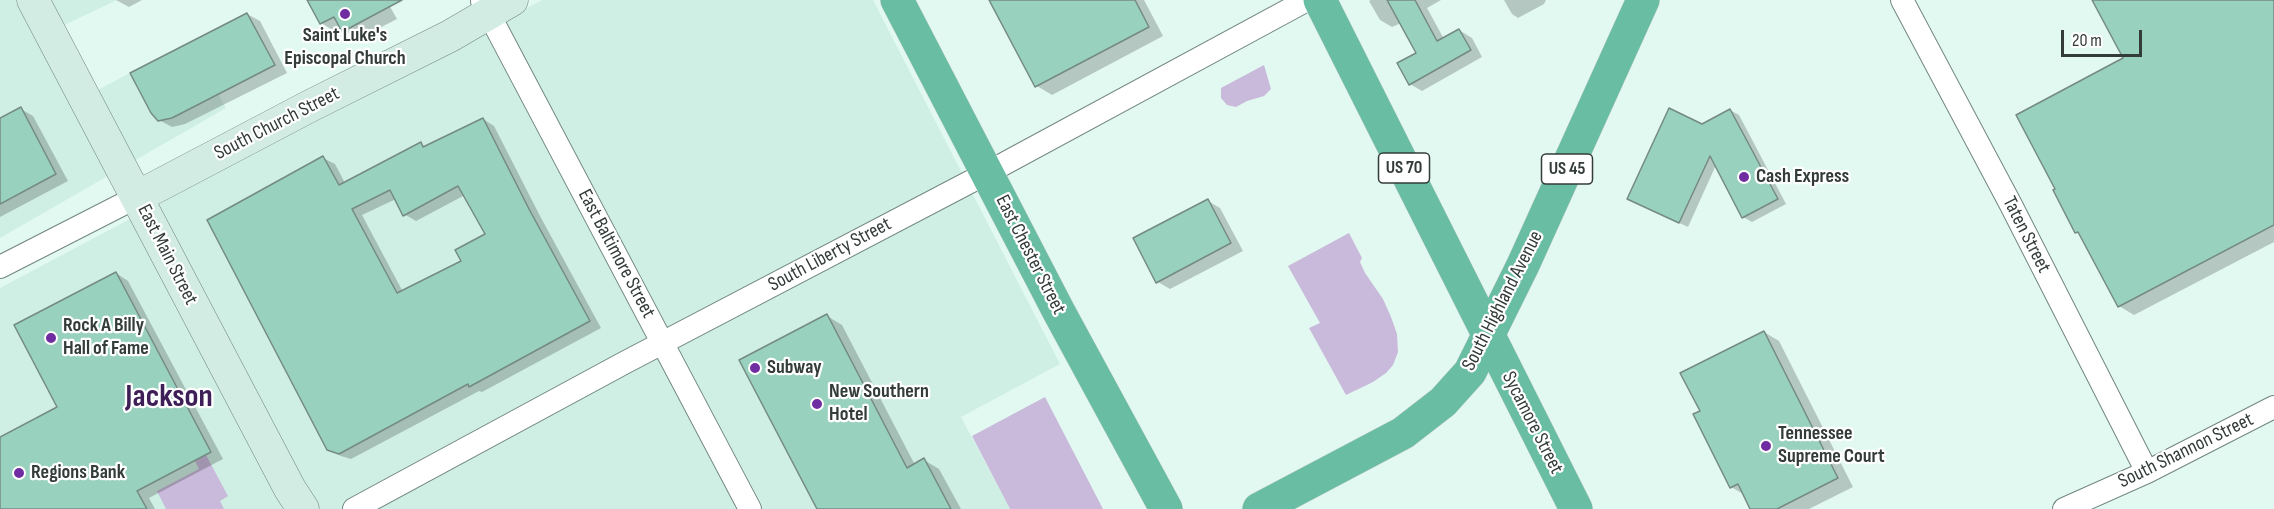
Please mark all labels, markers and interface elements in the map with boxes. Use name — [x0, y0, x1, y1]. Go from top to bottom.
marker: Saint Luke's Episcopal Church — [338, 7, 352, 21]
scale bar — [2064, 18, 2145, 56]
place label: Saint Luke's Episcopal Church — [284, 24, 406, 71]
text: 20 m — [2072, 30, 2102, 51]
street label: South Church Street — [211, 82, 343, 166]
road number: US 70 — [1378, 153, 1430, 183]
road number: US 45 — [1542, 154, 1592, 184]
place label: Cash Express — [1756, 165, 1849, 189]
marker: Cash Express — [1737, 170, 1751, 184]
street label: East Baltimore Street — [572, 186, 660, 322]
street label: East Chester Street — [990, 191, 1070, 319]
street label: Taten Street — [1997, 193, 2055, 277]
street label: East Main Street — [131, 201, 203, 309]
street label: South Liberty Street — [764, 213, 896, 297]
street label: South Highland Avenue — [1457, 227, 1549, 375]
place label: Rock A Billy Hall of Fame — [63, 314, 149, 361]
marker: Rock A Billy Hall of Fame — [44, 331, 58, 345]
place label: Subway — [767, 356, 822, 380]
marker: Subway — [748, 361, 762, 375]
street label: Sycamore Street — [1496, 368, 1568, 478]
district label: Jackson — [125, 379, 213, 417]
place label: New Southern Hotel — [829, 380, 929, 427]
marker: New Southern Hotel — [810, 397, 824, 411]
street label: South Shannon Street — [2115, 408, 2257, 494]
place label: Tennessee Supreme Court — [1778, 422, 1885, 469]
marker: Tennessee Supreme Court — [1759, 439, 1773, 453]
place label: Regions Bank — [31, 461, 125, 485]
marker: Regions Bank — [12, 466, 26, 480]

